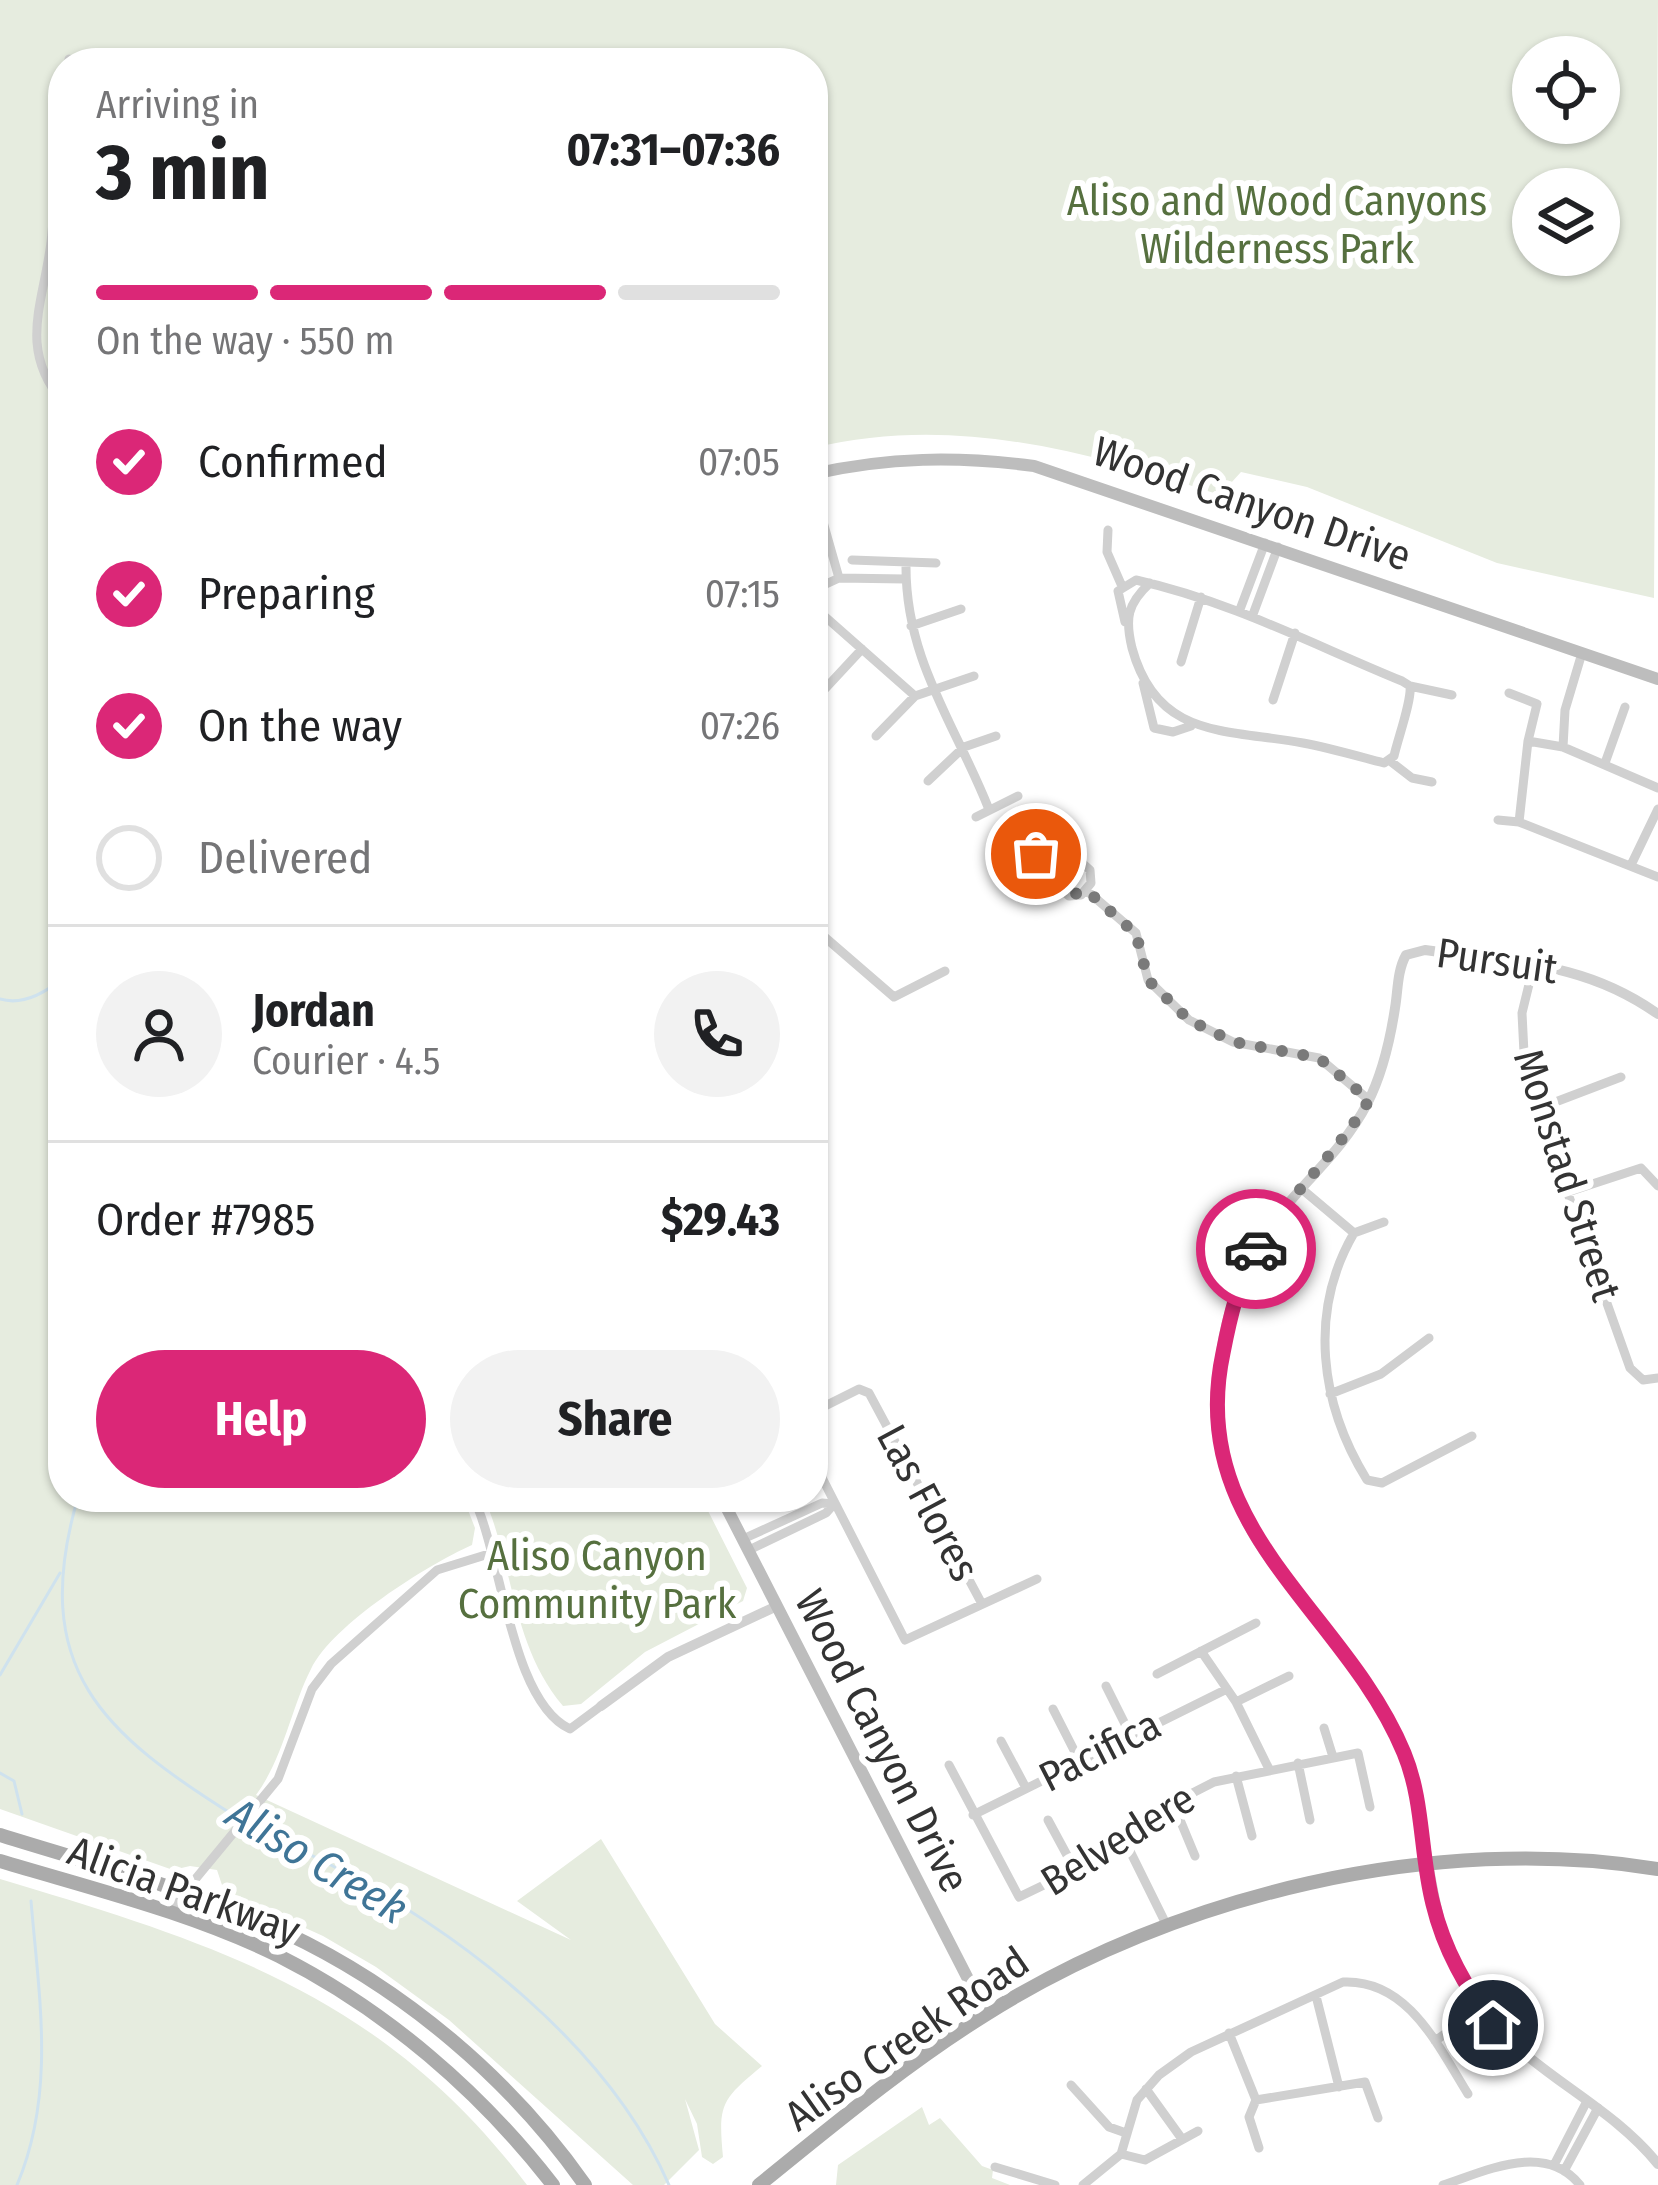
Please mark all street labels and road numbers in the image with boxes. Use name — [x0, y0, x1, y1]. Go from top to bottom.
street label: Wood Canyon Drive — [1087, 426, 1417, 582]
street label: Pursuit — [1434, 928, 1561, 994]
street label: Monstad Street — [1503, 1043, 1631, 1307]
street label: Las Flores — [866, 1416, 990, 1590]
street label: Wood Canyon Drive — [784, 1582, 980, 1900]
street label: Pacifica — [1031, 1699, 1169, 1803]
street label: Belvedere — [1032, 1773, 1204, 1907]
street label: Alicia Parkway — [61, 1826, 307, 1956]
street label: Aliso Creek Road — [776, 1937, 1038, 2141]

